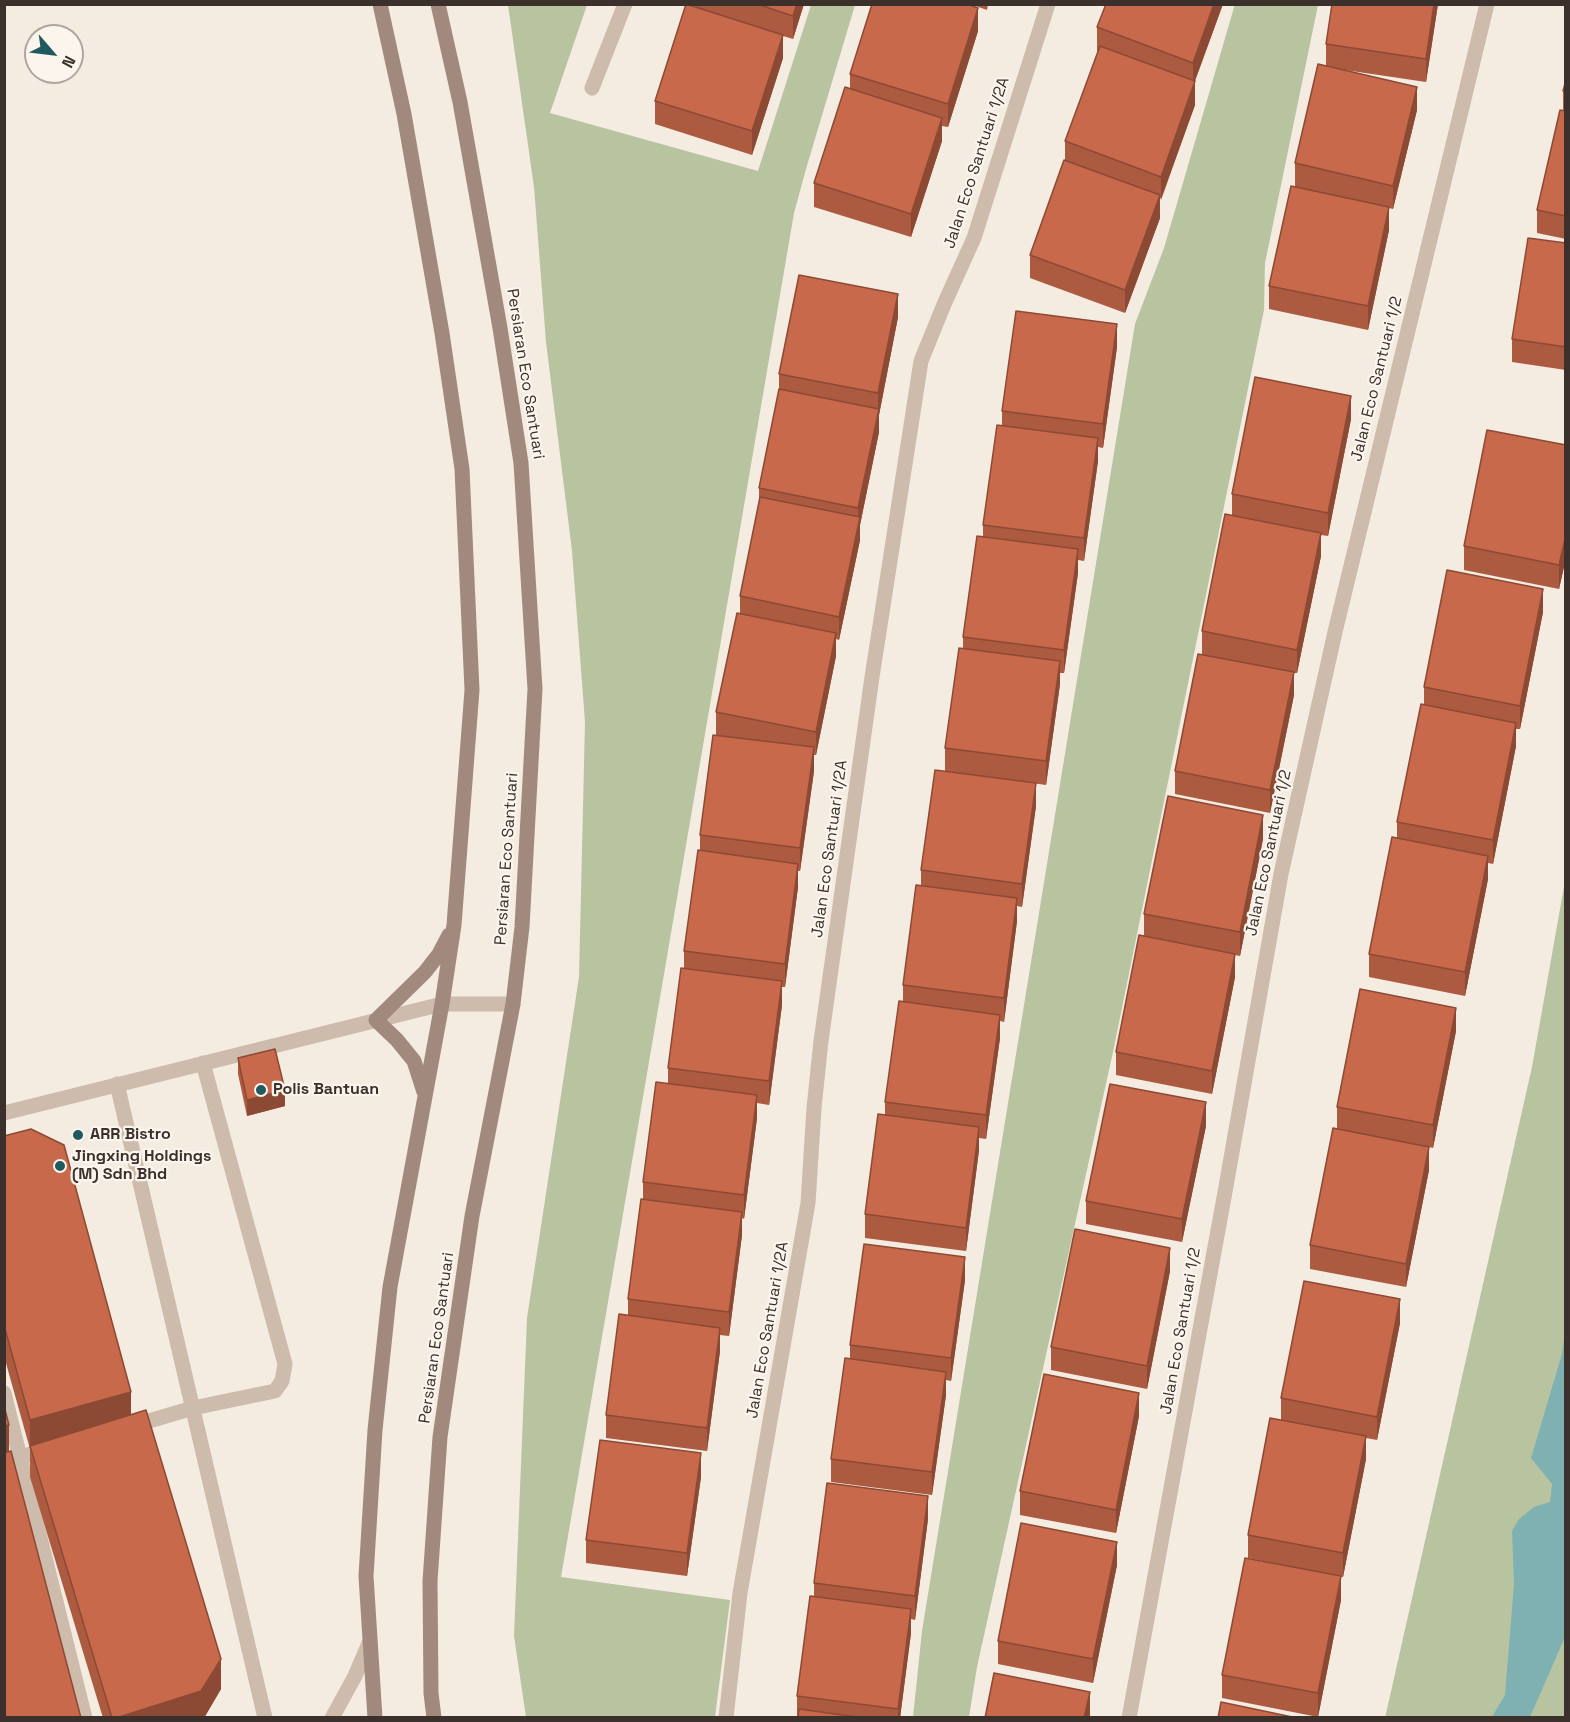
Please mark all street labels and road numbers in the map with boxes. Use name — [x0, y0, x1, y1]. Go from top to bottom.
street label: Jalan Eco Santuari 1/2A — [940, 75, 1014, 251]
street label: Persiaran Eco Santuari — [502, 287, 548, 461]
street label: Jalan Eco Santuari 1/2 — [1347, 295, 1407, 463]
street label: Jalan Eco Santuari 1/2A — [808, 759, 852, 939]
street label: Jalan Eco Santuari 1/2 — [1242, 768, 1296, 938]
street label: Persiaran Eco Santuari — [491, 772, 523, 946]
street label: Jalan Eco Santuari 1/2A — [743, 1240, 793, 1420]
street label: Jalan Eco Santuari 1/2 — [1157, 1246, 1205, 1416]
street label: Persiaran Eco Santuari — [415, 1251, 459, 1425]

